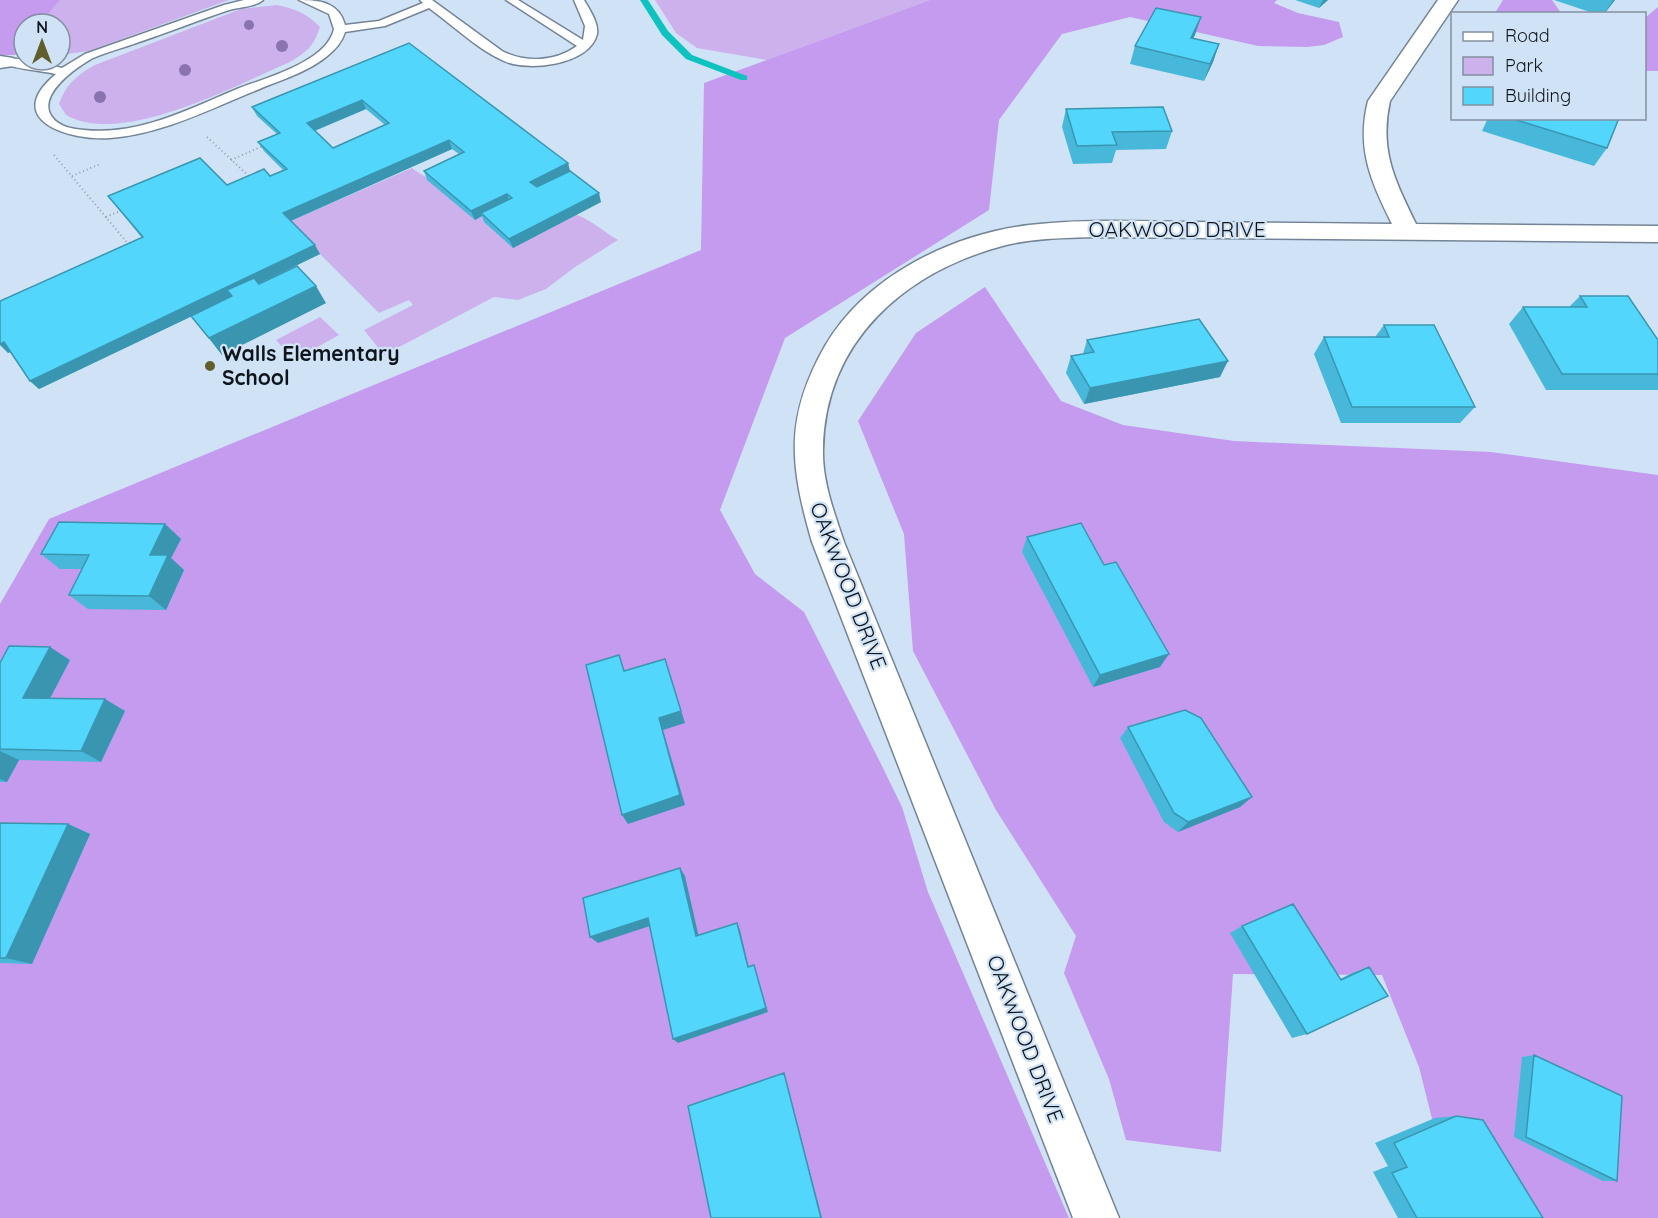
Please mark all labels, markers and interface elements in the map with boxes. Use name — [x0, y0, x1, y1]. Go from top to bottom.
north arrow — [12, 12, 72, 72]
legend — [1451, 12, 1646, 120]
text: N — [36, 17, 48, 37]
text: Road — [1505, 24, 1550, 47]
text: Park — [1505, 54, 1543, 77]
text: Building — [1505, 84, 1571, 107]
street label: OAKWOOD DRIVE — [1088, 216, 1266, 242]
place label: Walls Elementary School — [222, 340, 400, 390]
marker: Walls Elementary School — [203, 359, 217, 373]
street label: OAKWOOD DRIVE — [805, 498, 893, 673]
street label: OAKWOOD DRIVE — [982, 951, 1070, 1126]

